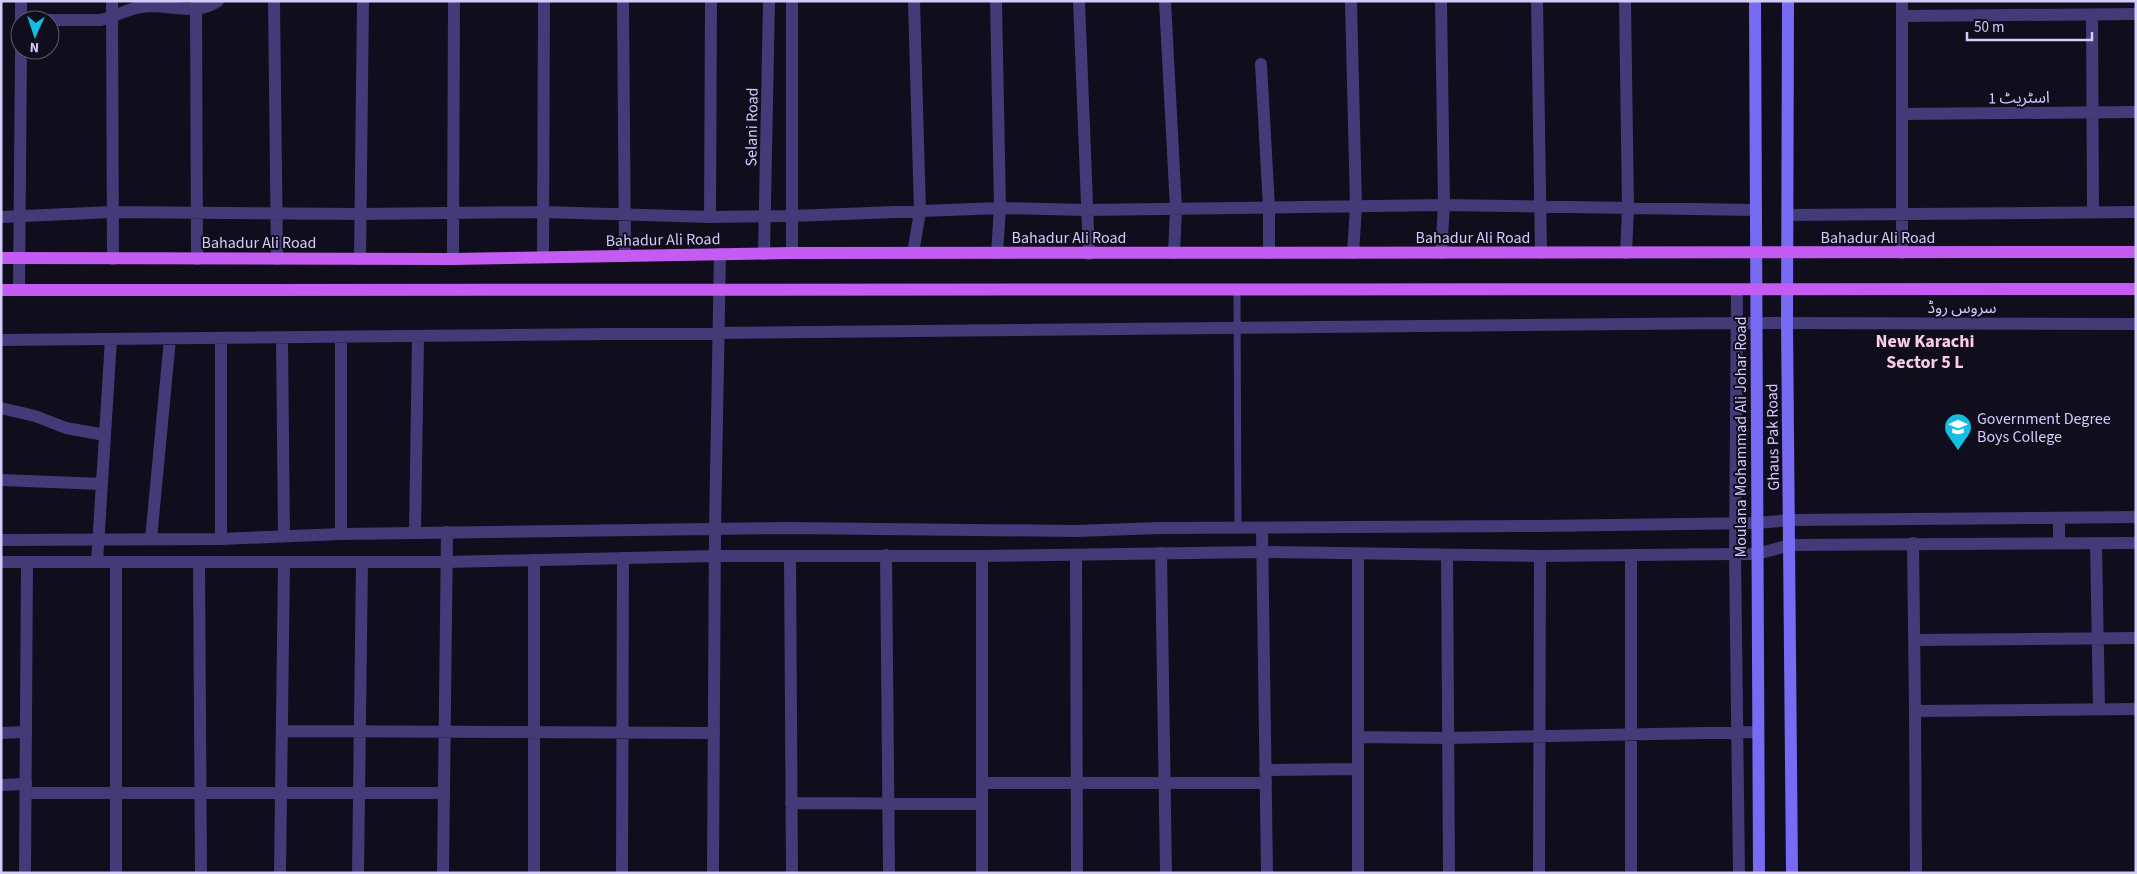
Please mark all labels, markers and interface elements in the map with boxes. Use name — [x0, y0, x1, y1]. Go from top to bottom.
north arrow — [10, 10, 60, 60]
scale bar — [1967, 10, 2092, 42]
text: 50 m — [1974, 17, 2004, 38]
text: N — [29, 37, 40, 57]
street label: اسٹریٹ 1 — [1988, 86, 2050, 110]
street label: Selani Road — [740, 87, 764, 167]
street label: Bahadur Ali Road — [1012, 227, 1126, 249]
street label: Bahadur Ali Road — [1416, 227, 1530, 249]
street label: Bahadur Ali Road — [1821, 227, 1935, 249]
street label: Bahadur Ali Road — [605, 228, 721, 252]
street label: Bahadur Ali Road — [202, 232, 316, 254]
street label: سروس روڈ — [1927, 297, 1997, 319]
street label: Moulana Mohammad Ali Johar Road — [1730, 316, 1752, 558]
district label: New Karachi Sector 5 L — [1875, 329, 1975, 375]
street label: Ghaus Pak Road — [1761, 383, 1785, 491]
place label: Government Degree Boys College — [1977, 408, 2111, 448]
school or university icon: Government Degree Boys College — [1943, 412, 1973, 451]

